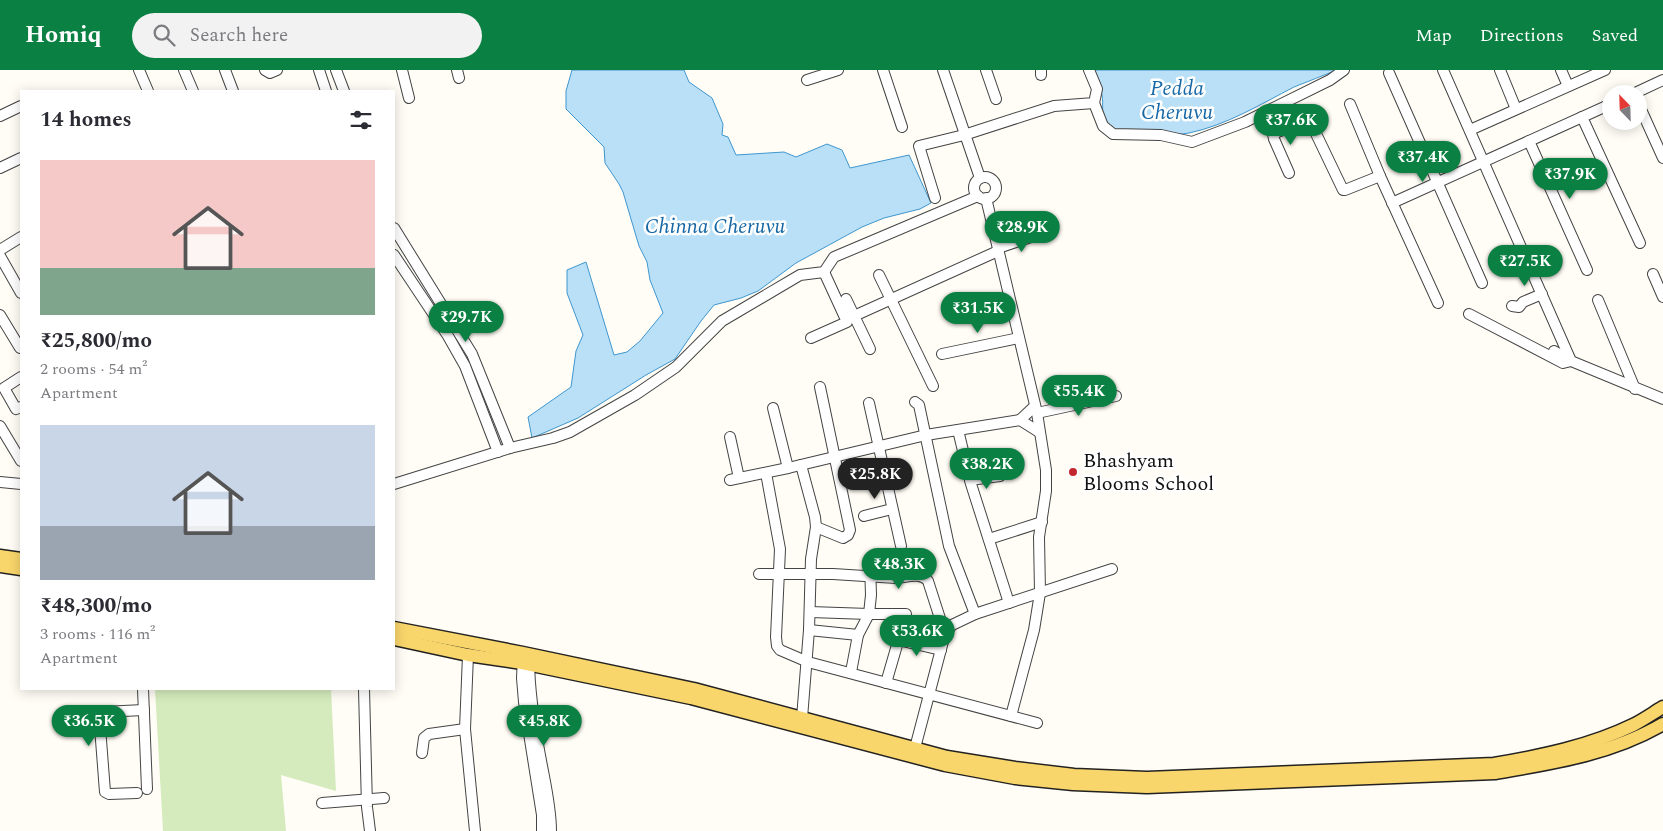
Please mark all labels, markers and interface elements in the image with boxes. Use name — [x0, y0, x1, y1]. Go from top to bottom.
search box — [132, 13, 482, 58]
text: Homiq — [25, 17, 102, 53]
icon: search — [150, 21, 178, 49]
text: Search here — [190, 21, 288, 50]
text: Map — [1416, 22, 1452, 49]
text: Directions — [1480, 22, 1564, 49]
text: Saved — [1592, 22, 1638, 49]
water label: Pedda Cheruvu — [1141, 73, 1213, 129]
north arrow — [1602, 85, 1648, 130]
map controls — [1602, 85, 1647, 130]
text: 14 homes — [40, 104, 132, 136]
pin: ₹37.6K — [1250, 104, 1332, 146]
icon: filters — [347, 106, 375, 134]
text: ₹37.6K — [1265, 108, 1317, 132]
pin: ₹37.4K — [1382, 140, 1464, 183]
text: ₹37.4K — [1397, 145, 1449, 169]
pin: ₹37.9K — [1529, 158, 1611, 200]
text: ₹37.9K — [1544, 162, 1596, 186]
icon: home — [163, 193, 253, 283]
pin: ₹28.9K — [981, 210, 1063, 253]
water label: Chinna Cheruvu — [645, 211, 785, 243]
text: ₹28.9K — [996, 215, 1048, 239]
pin: ₹27.5K — [1484, 244, 1566, 287]
text: ₹27.5K — [1499, 249, 1551, 273]
pin: ₹31.5K — [937, 292, 1019, 334]
text: ₹31.5K — [952, 296, 1004, 320]
pin: ₹29.7K — [425, 300, 507, 343]
text: ₹29.7K — [440, 305, 492, 329]
text: ₹25,800/mo — [40, 325, 152, 357]
text: 2 rooms · 54 m² — [40, 357, 147, 381]
pin: ₹55.4K — [1038, 374, 1120, 417]
text: ₹55.4K — [1053, 379, 1105, 403]
text: Apartment — [40, 381, 118, 405]
place label: Bhashyam Blooms School — [1083, 446, 1214, 499]
pin: ₹38.2K — [946, 448, 1028, 490]
text: ₹38.2K — [961, 452, 1013, 476]
icon: home — [163, 458, 253, 548]
pin: ₹25.8K — [834, 458, 916, 500]
text: ₹25.8K — [849, 462, 901, 486]
marker: Bhashyam Blooms School — [1067, 466, 1079, 478]
pin: ₹48.3K — [858, 548, 940, 590]
text: ₹48.3K — [873, 552, 925, 576]
text: ₹48,300/mo — [40, 590, 152, 622]
pin: ₹53.6K — [876, 614, 958, 657]
text: ₹53.6K — [891, 619, 943, 643]
text: 3 rooms · 116 m² — [40, 622, 155, 646]
text: Apartment — [40, 646, 118, 670]
pin: ₹36.5K — [48, 704, 130, 747]
pin: ₹45.8K — [503, 704, 585, 747]
text: ₹36.5K — [63, 709, 115, 733]
text: ₹45.8K — [518, 709, 570, 733]

